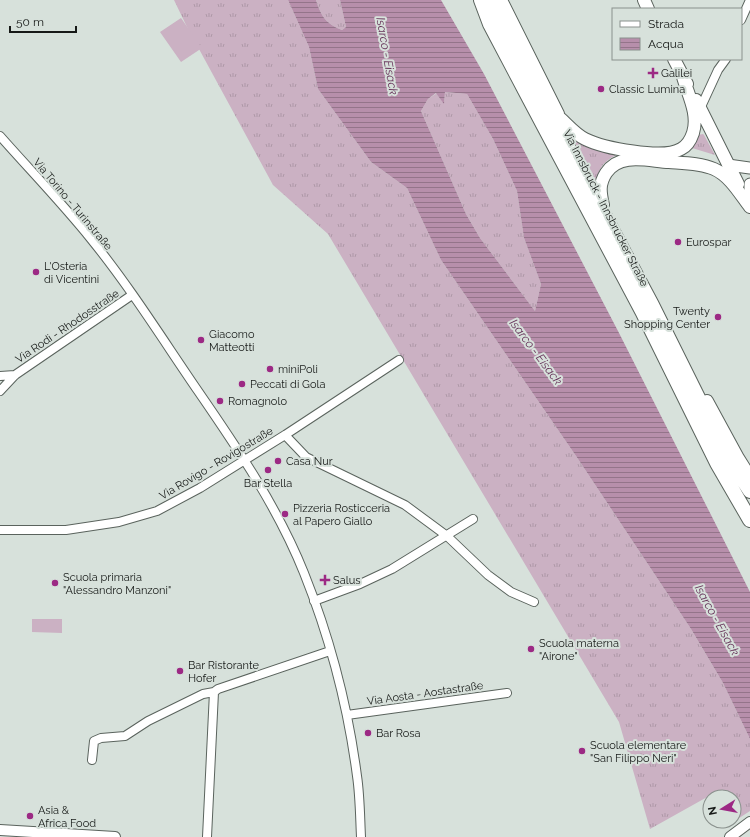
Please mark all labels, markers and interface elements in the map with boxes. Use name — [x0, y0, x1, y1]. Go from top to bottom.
scale bar — [10, 8, 76, 34]
legend — [612, 8, 742, 60]
text: 50 m — [16, 15, 44, 29]
water label: Isarco - Eisack — [373, 16, 401, 97]
text: Strada — [648, 17, 684, 31]
text: Acqua — [648, 37, 684, 51]
place label: Galilei — [661, 67, 692, 80]
marker: Galilei — [648, 68, 658, 78]
place label: Classic Lumina — [609, 83, 685, 96]
marker: Classic Lumina — [596, 84, 606, 94]
street label: Via Innsbruck - Innsbrucker Straße — [560, 128, 651, 289]
street label: Via Torino - Turinstraße — [30, 156, 115, 253]
place label: Eurospar — [686, 236, 731, 249]
marker: Eurospar — [673, 237, 683, 247]
place label: L'Osteria di Vicentini — [44, 260, 99, 286]
marker: L'Osteria di Vicentini — [31, 267, 41, 277]
street label: Via Rodi - Rhodosstraße — [13, 287, 122, 366]
place label: Twenty Shopping Center — [624, 305, 710, 331]
marker: Twenty Shopping Center — [713, 312, 723, 322]
water label: Isarco - Eisack — [507, 316, 566, 388]
place label: Giacomo Matteotti — [209, 328, 255, 354]
marker: Giacomo Matteotti — [196, 335, 206, 345]
place label: miniPoli — [278, 363, 318, 376]
marker: miniPoli — [265, 364, 275, 374]
place label: Peccati di Gola — [250, 378, 326, 391]
marker: Peccati di Gola — [237, 379, 247, 389]
place label: Romagnolo — [228, 395, 287, 408]
marker: Romagnolo — [215, 396, 225, 406]
street label: Via Rovigo - Rovigostraße — [157, 424, 276, 503]
place label: Casa Nur — [286, 455, 333, 468]
marker: Casa Nur — [273, 456, 283, 466]
marker: Bar Stella — [263, 465, 273, 475]
place label: Bar Stella — [244, 477, 292, 490]
place label: Pizzeria Rosticceria al Papero Giallo — [293, 502, 390, 528]
marker: Pizzeria Rosticceria al Papero Giallo — [280, 509, 290, 519]
place label: Scuola primaria "Alessandro Manzoni" — [63, 571, 171, 597]
place label: Salus — [333, 574, 361, 587]
marker: Salus — [320, 575, 330, 585]
marker: Scuola primaria "Alessandro Manzoni" — [50, 578, 60, 588]
water label: Isarco - Eisack — [692, 582, 742, 658]
place label: Scuola materna "Airone" — [539, 637, 619, 663]
marker: Scuola materna "Airone" — [526, 644, 536, 654]
place label: Bar Ristorante Hofer — [188, 659, 259, 685]
marker: Bar Ristorante Hofer — [175, 666, 185, 676]
street label: Via Aosta - Aostastraße — [366, 679, 485, 708]
place label: Bar Rosa — [376, 727, 421, 740]
marker: Bar Rosa — [363, 728, 373, 738]
place label: Scuola elementare "San Filippo Neri" — [590, 739, 687, 765]
marker: Scuola elementare "San Filippo Neri" — [577, 746, 587, 756]
north arrow — [702, 789, 742, 829]
place label: Asia & Africa Food — [38, 804, 96, 830]
text: N — [705, 805, 720, 816]
marker: Asia & Africa Food — [25, 811, 35, 821]

